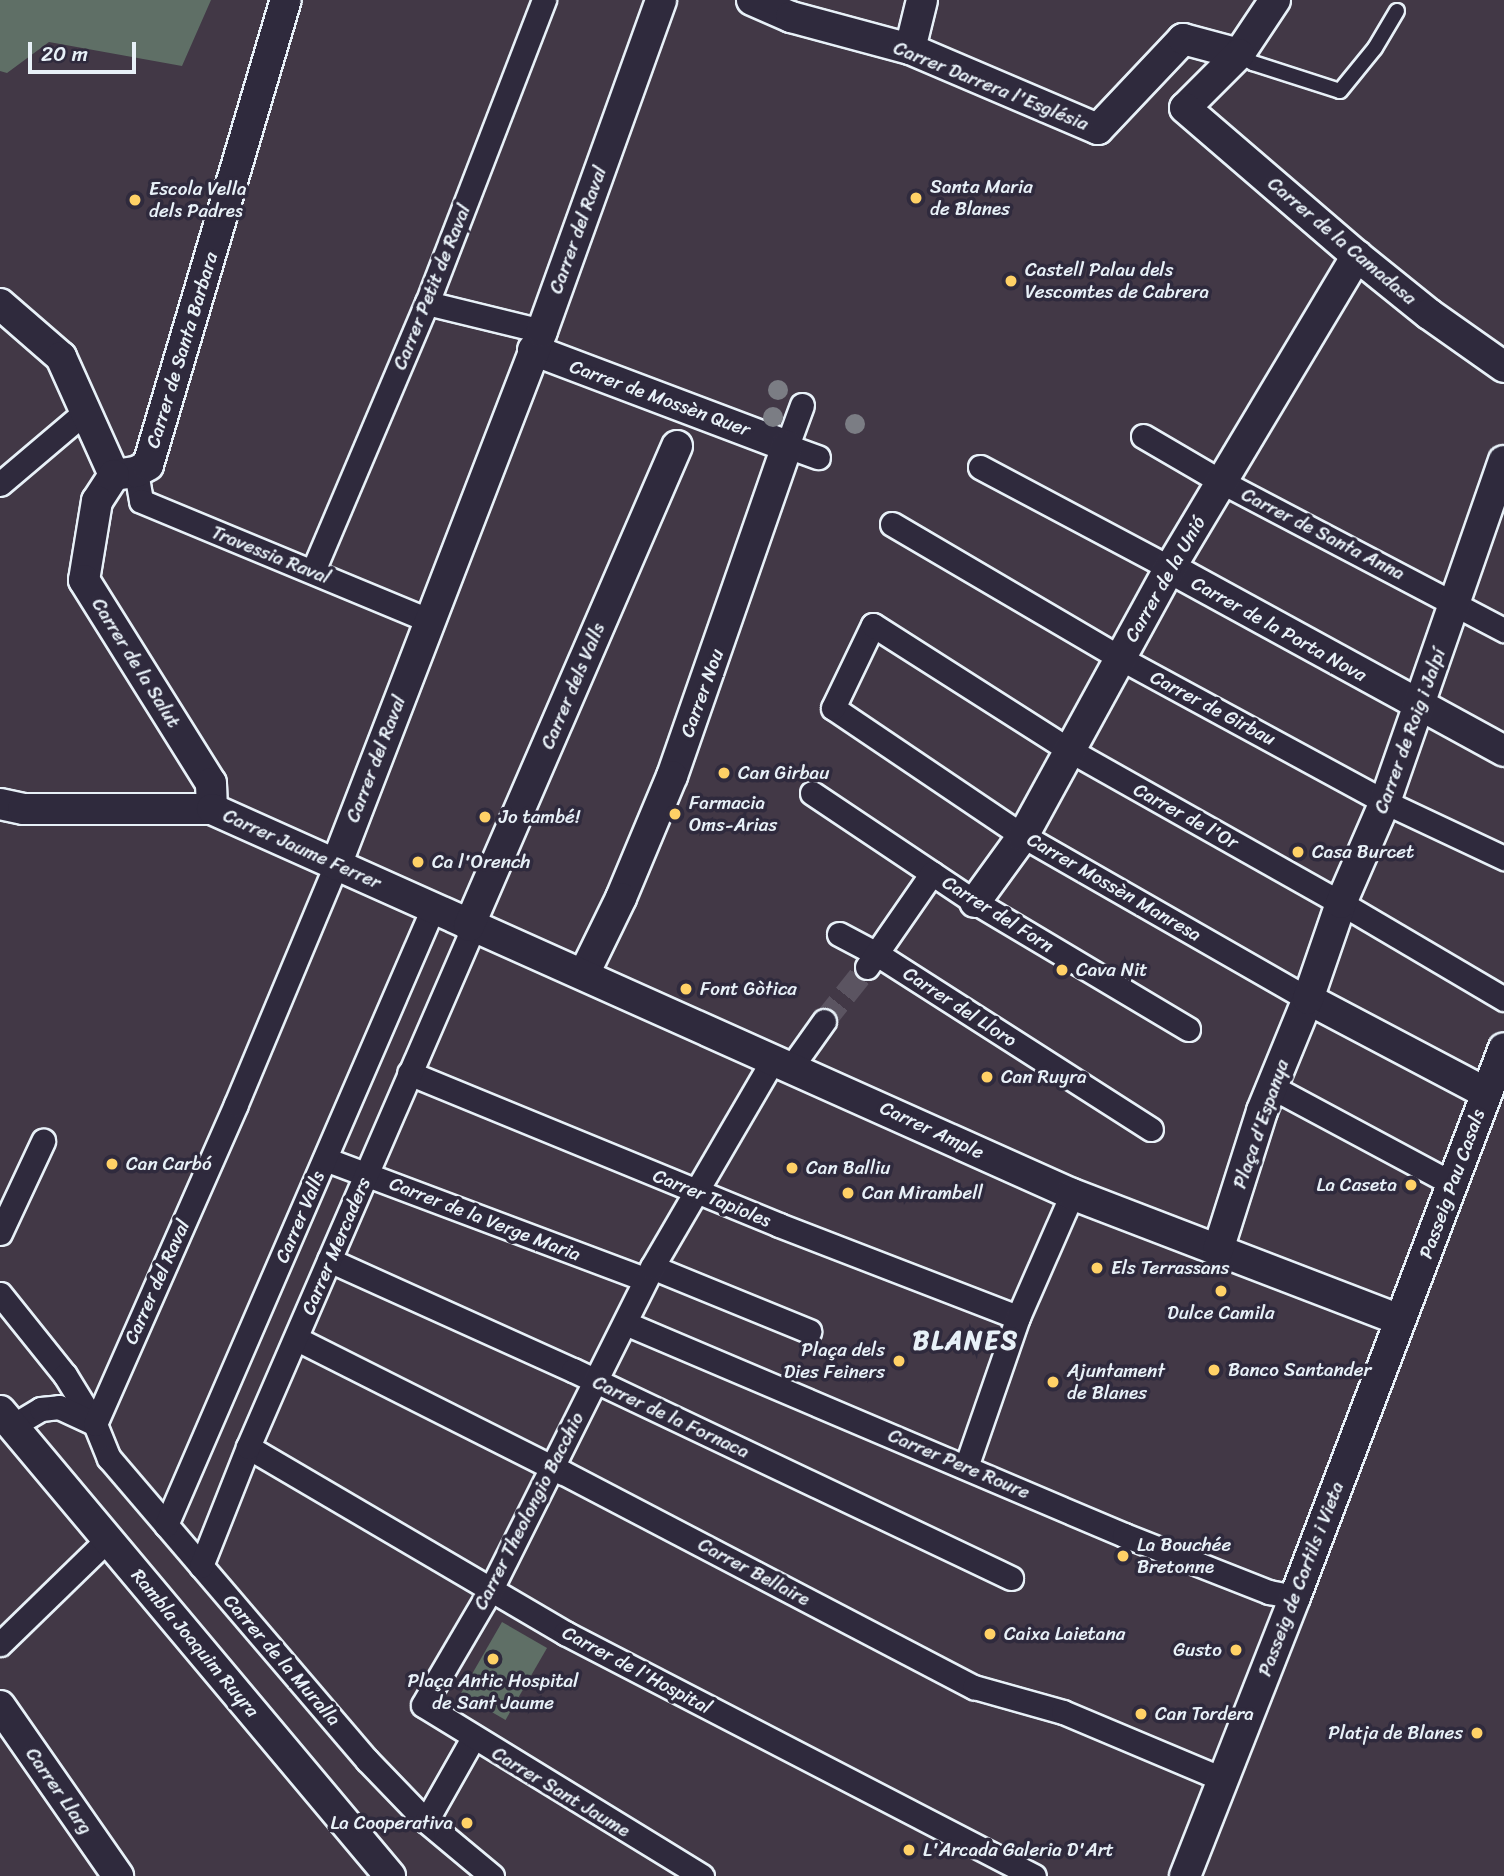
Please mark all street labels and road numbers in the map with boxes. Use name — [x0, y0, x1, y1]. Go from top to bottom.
street label: Carrer Darrera l'Església — [890, 36, 1092, 136]
street label: Carrer del Raval — [544, 163, 612, 297]
street label: Carrer de la Camadasa — [1263, 172, 1421, 310]
street label: Carrer Petit de Raval — [388, 201, 476, 373]
street label: Carrer de Santa Barbara — [141, 249, 223, 451]
street label: Carrer de Mossèn Quer — [566, 354, 754, 442]
street label: Carrer de Santa Anna — [1237, 483, 1409, 585]
street label: Carrer de la Unió — [1120, 512, 1210, 646]
street label: Travessia Raval — [208, 521, 334, 589]
street label: Carrer de la Porta Nova — [1187, 571, 1371, 687]
street label: Carrer de la Salut — [87, 594, 185, 732]
street label: Carrer dels Valls — [536, 619, 610, 753]
street label: Carrer de Roig i Jalpí — [1369, 645, 1451, 817]
street label: Carrer Nou — [675, 646, 729, 740]
street label: Carrer de Girbau — [1146, 665, 1280, 751]
street label: Carrer del Raval — [341, 692, 411, 826]
street label: Carrer de l'Or — [1129, 778, 1243, 854]
street label: Carrer Jaume Ferrer — [220, 804, 384, 894]
street label: Carrer Mossèn Manresa — [1023, 828, 1205, 946]
street label: Carrer del Forn — [938, 871, 1058, 957]
street label: Carrer del Lloro — [899, 962, 1021, 1052]
street label: Plaça d'Espanya — [1228, 1056, 1294, 1192]
street label: Carrer Ample — [877, 1096, 987, 1164]
street label: Passeig Pau Casals — [1414, 1106, 1490, 1262]
street label: Carrer Tapioles — [650, 1164, 774, 1232]
street label: Carrer Valls — [270, 1168, 330, 1266]
street label: Carrer de la Verge Maria — [386, 1172, 584, 1266]
street label: Carrer Mercaders — [297, 1174, 375, 1318]
street label: Carrer del Raval — [119, 1216, 195, 1348]
street label: Carrer de la Fornaca — [589, 1371, 753, 1463]
street label: Carrer Theolongio Bacchio — [469, 1408, 589, 1614]
street label: Carrer Pere Roure — [885, 1424, 1033, 1504]
street label: Passeig de Cortils i Vieta — [1253, 1477, 1349, 1681]
street label: Carrer Bellaire — [694, 1533, 814, 1611]
street label: Rambla Joaquim Ruyra — [126, 1564, 264, 1722]
street label: Carrer de la Muralla — [218, 1589, 346, 1731]
street label: Carrer de l'Hospital — [558, 1621, 716, 1719]
street label: Carrer Sant Jaume — [488, 1742, 634, 1842]
street label: Carrer Llarg — [21, 1743, 97, 1839]

